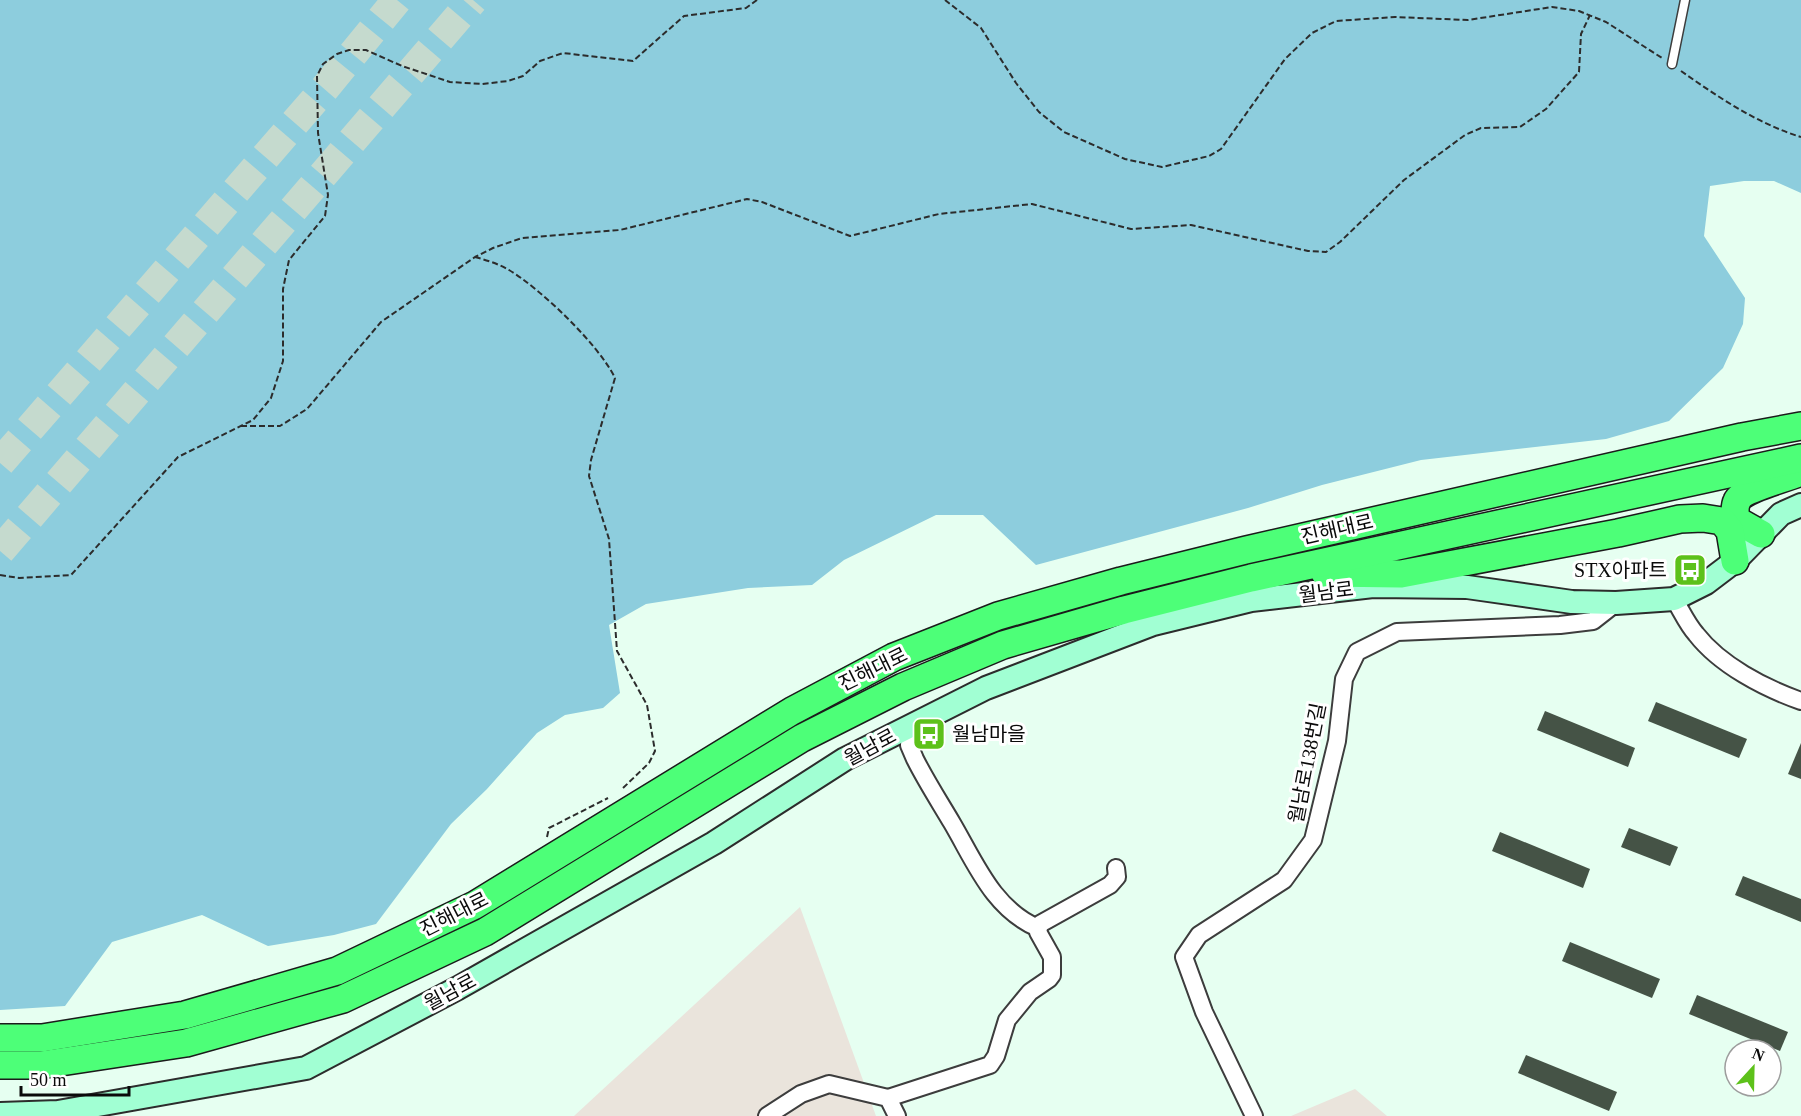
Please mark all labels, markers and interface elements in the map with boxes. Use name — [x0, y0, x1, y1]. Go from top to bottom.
street label: 진해대로 — [1299, 510, 1375, 548]
bus stop icon: STX아파트 — [1672, 552, 1708, 588]
place label: STX아파트 — [1574, 559, 1667, 581]
street label: 월남로 — [1297, 578, 1355, 606]
street label: 진해대로 — [835, 643, 911, 695]
street label: 월남로138번길 — [1285, 701, 1329, 825]
bus stop icon: 월남마을 — [911, 716, 947, 752]
place label: 월남마을 — [952, 723, 1026, 745]
street label: 월남로 — [840, 724, 900, 770]
street label: 진해대로 — [416, 887, 492, 941]
street label: 월남로 — [420, 969, 480, 1015]
north arrow — [1723, 1038, 1783, 1098]
text: N — [1750, 1045, 1767, 1065]
scale bar — [21, 1059, 129, 1097]
text: 50 m — [30, 1070, 67, 1090]

